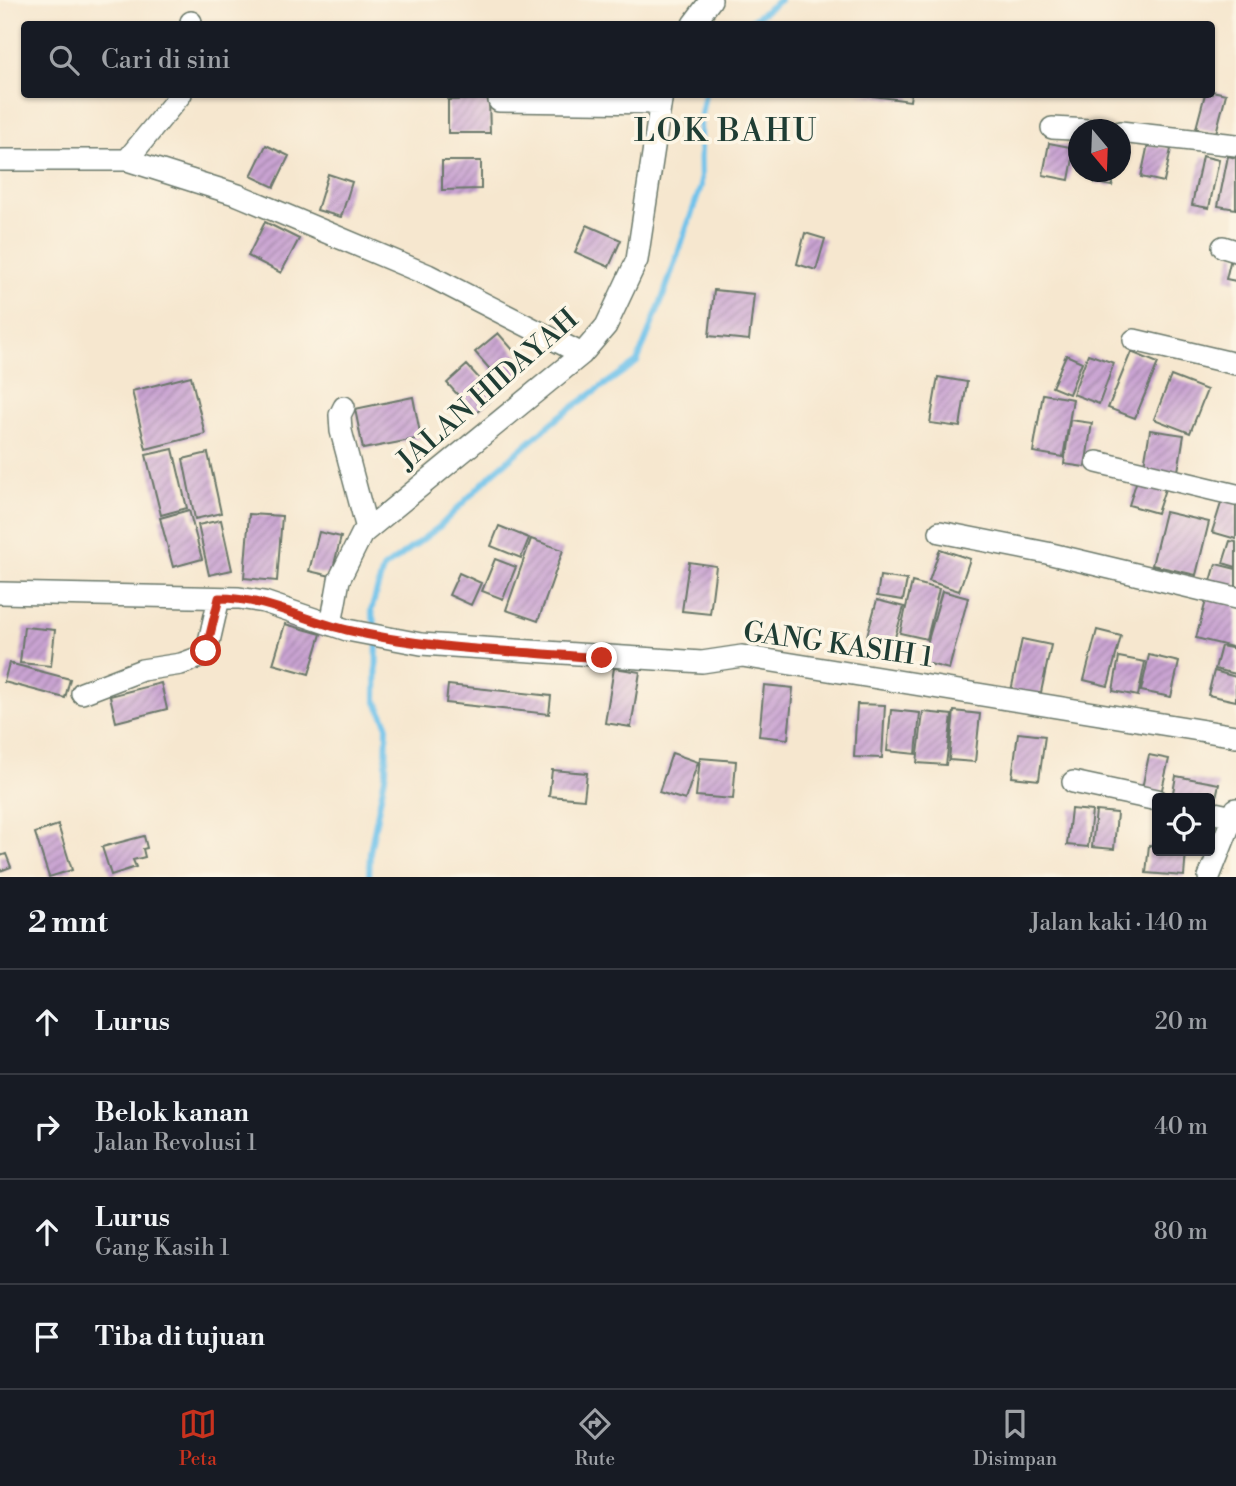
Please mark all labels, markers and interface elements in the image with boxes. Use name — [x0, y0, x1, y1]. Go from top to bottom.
search box — [21, 21, 1215, 98]
icon: search — [45, 41, 83, 79]
text: Cari di sini — [101, 44, 230, 76]
district label: LOK BAHU — [634, 111, 818, 151]
north arrow — [1068, 119, 1131, 182]
street label: JALAN HIDAYAH — [390, 302, 586, 479]
street label: GANG KASIH 1 — [741, 614, 935, 676]
route start — [190, 635, 221, 666]
route end — [586, 642, 617, 673]
map controls — [1152, 793, 1215, 856]
button: locate — [1152, 793, 1215, 856]
text: 2 mnt — [28, 904, 108, 942]
text: Jalan kaki · 140 m — [1030, 909, 1208, 937]
icon: ahead — [28, 1003, 66, 1041]
text: Lurus — [95, 1006, 170, 1038]
text: 20 m — [1155, 1008, 1208, 1036]
text: Belok kanan — [95, 1097, 249, 1129]
icon: right — [28, 1108, 66, 1146]
text: 40 m — [1154, 1113, 1208, 1141]
text: Jalan Revolusi 1 — [95, 1129, 257, 1157]
text: Lurus — [95, 1202, 170, 1234]
icon: ahead — [28, 1213, 66, 1251]
text: 80 m — [1154, 1218, 1208, 1246]
text: Gang Kasih 1 — [95, 1234, 229, 1262]
icon: arrive — [28, 1318, 66, 1356]
text: Tiba di tujuan — [95, 1321, 265, 1353]
tab: Peta — [179, 1405, 217, 1471]
tab: Rute — [575, 1405, 615, 1471]
tab: Disimpan — [973, 1405, 1057, 1471]

